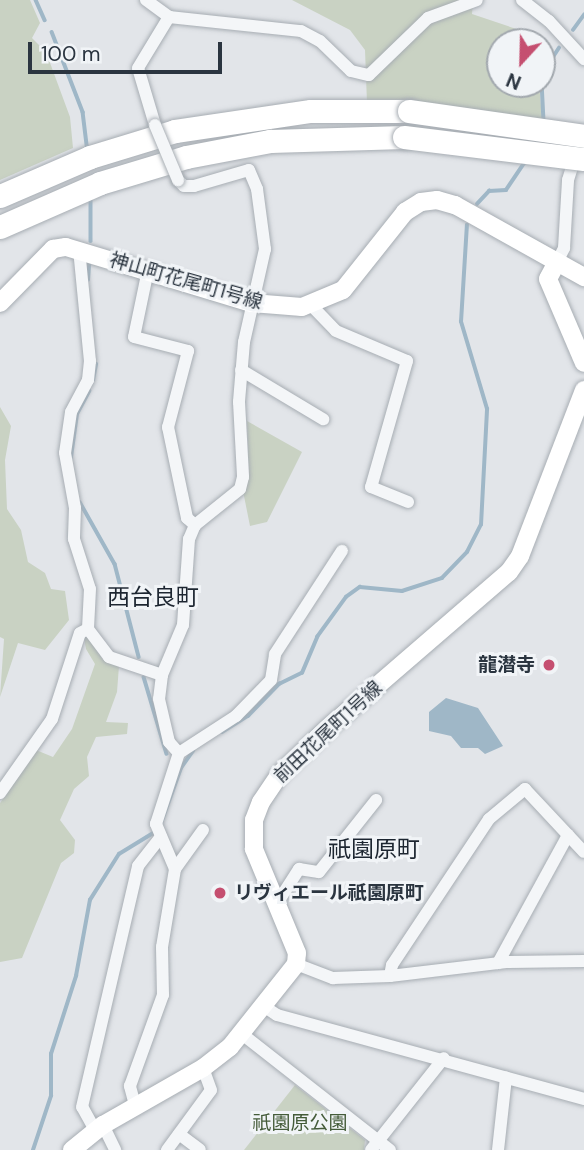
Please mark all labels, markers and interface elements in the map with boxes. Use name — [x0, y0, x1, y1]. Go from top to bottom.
scale bar — [32, 28, 226, 72]
north arrow — [486, 28, 556, 98]
text: 100 m — [41, 40, 101, 68]
text: N — [503, 67, 525, 95]
street label: 神山町花尾町1号線 — [107, 248, 265, 314]
district label: 西台良町 — [107, 583, 199, 611]
place label: 龍潜寺 — [478, 654, 535, 676]
marker: 龍潜寺 — [541, 657, 557, 673]
street label: 前田花尾町1号線 — [269, 676, 387, 788]
district label: 祇園原町 — [328, 835, 420, 863]
place label: リヴィエール祇園原町 — [234, 882, 424, 904]
marker: リヴィエール祇園原町 — [212, 885, 228, 901]
park label: 祇園原公園 — [253, 1112, 347, 1134]

